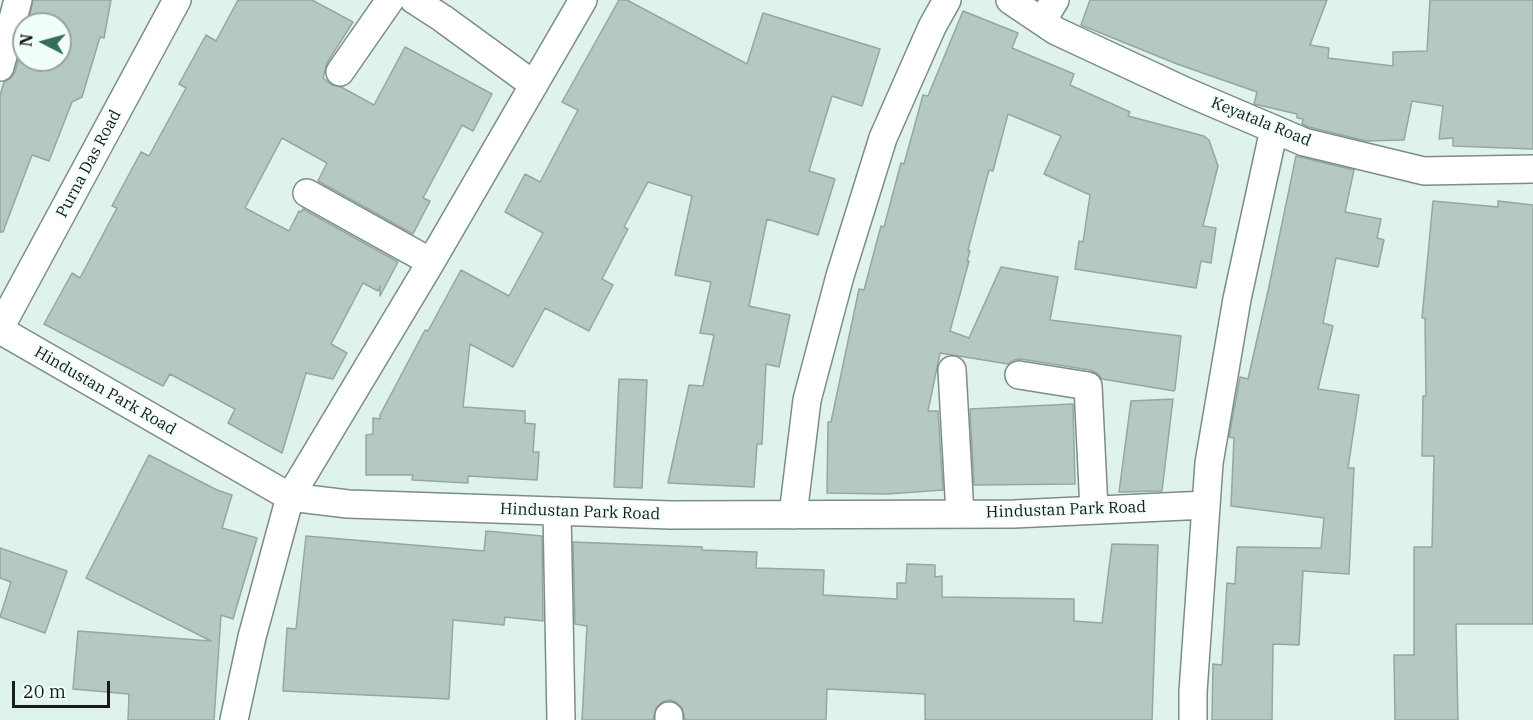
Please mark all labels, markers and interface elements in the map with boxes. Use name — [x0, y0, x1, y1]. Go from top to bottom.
north arrow — [12, 12, 72, 72]
text: N — [15, 33, 37, 48]
street label: Keyatala Road — [1208, 93, 1314, 151]
street label: Purna Das Road — [53, 107, 125, 221]
street label: Hindustan Park Road — [31, 343, 179, 439]
street label: Hindustan Park Road — [986, 498, 1146, 522]
street label: Hindustan Park Road — [500, 500, 660, 524]
scale bar — [15, 669, 112, 707]
text: 20 m — [23, 680, 66, 703]

